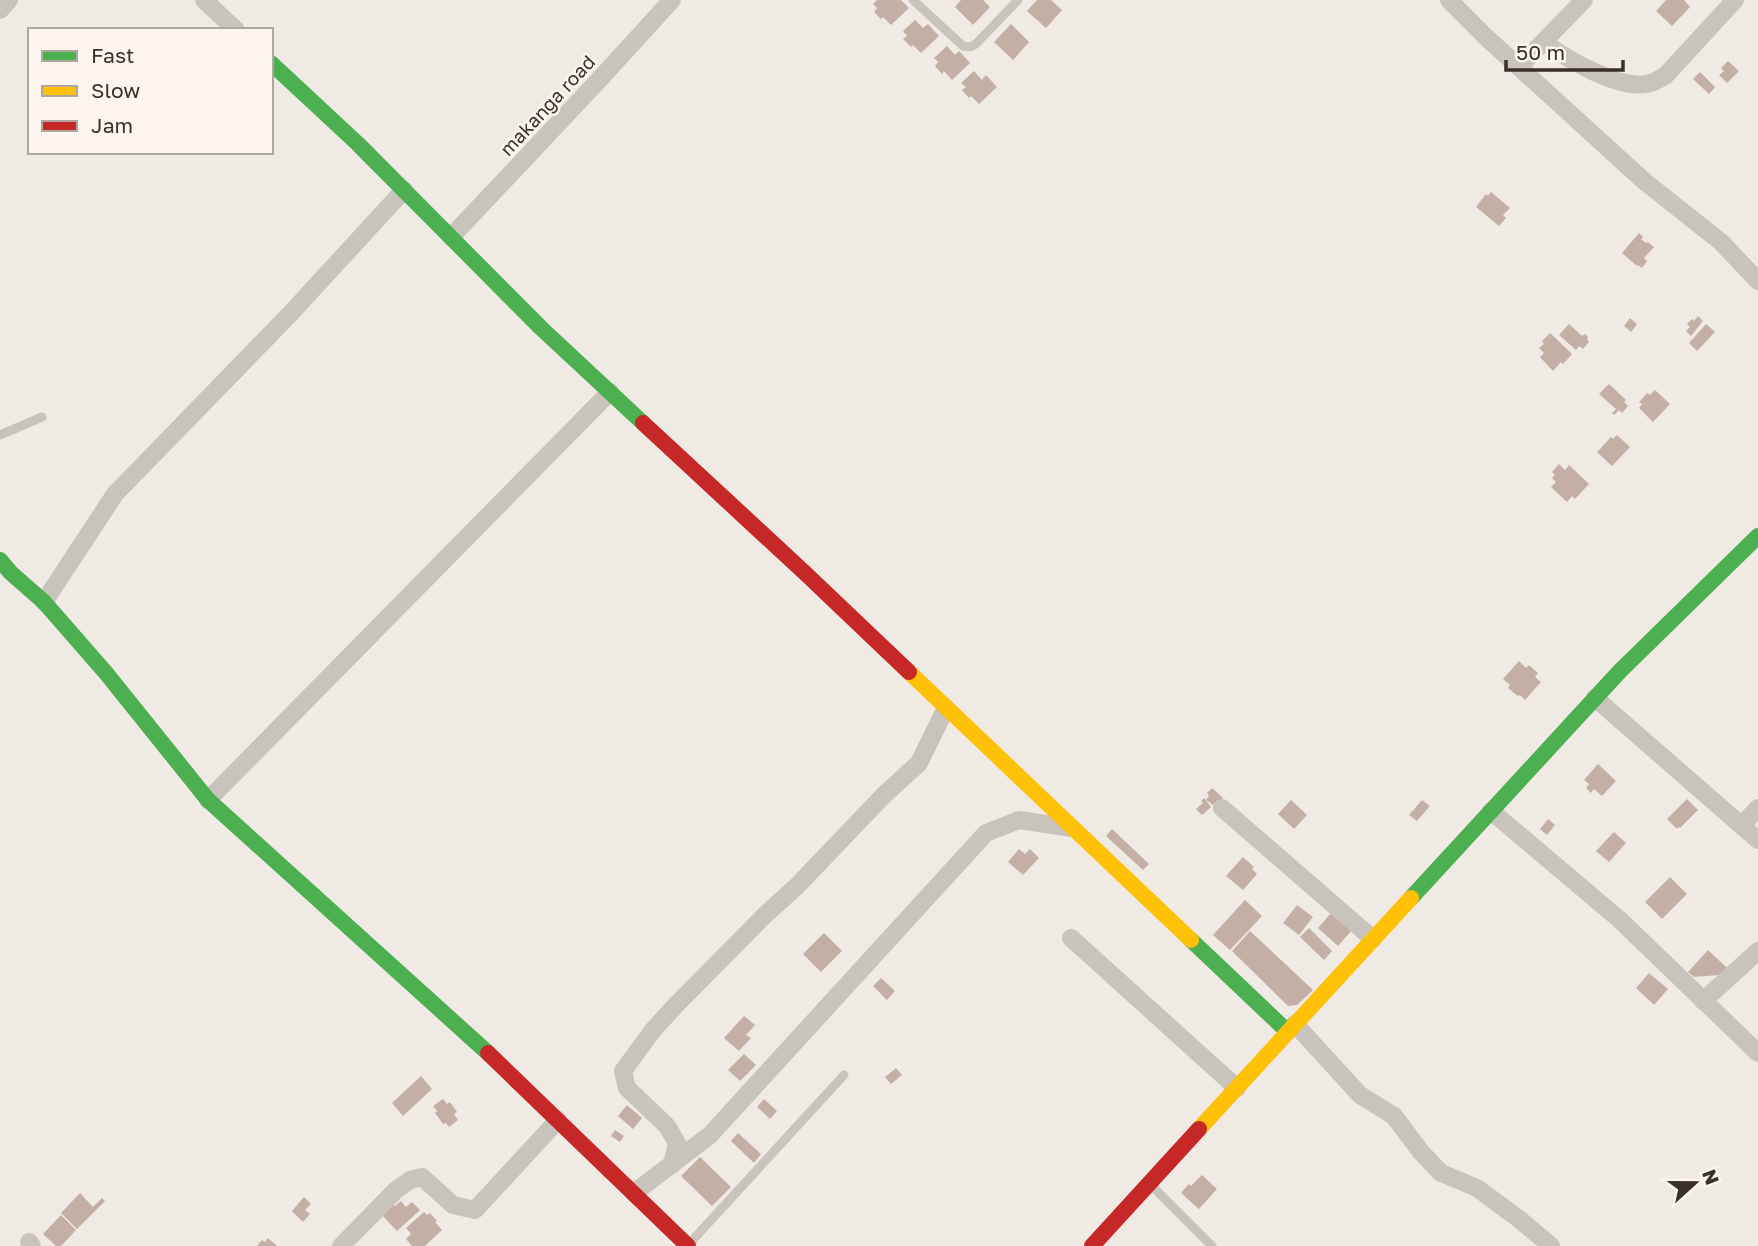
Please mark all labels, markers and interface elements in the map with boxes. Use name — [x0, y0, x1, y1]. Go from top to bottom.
legend — [28, 28, 273, 154]
scale bar — [1506, 28, 1623, 72]
text: 50 m — [1516, 39, 1565, 65]
text: Fast — [91, 42, 134, 68]
street label: makanga road — [495, 50, 599, 160]
text: Slow — [91, 77, 140, 103]
text: Jam — [91, 112, 133, 138]
north arrow — [1660, 1148, 1730, 1218]
text: N — [1698, 1166, 1725, 1188]

